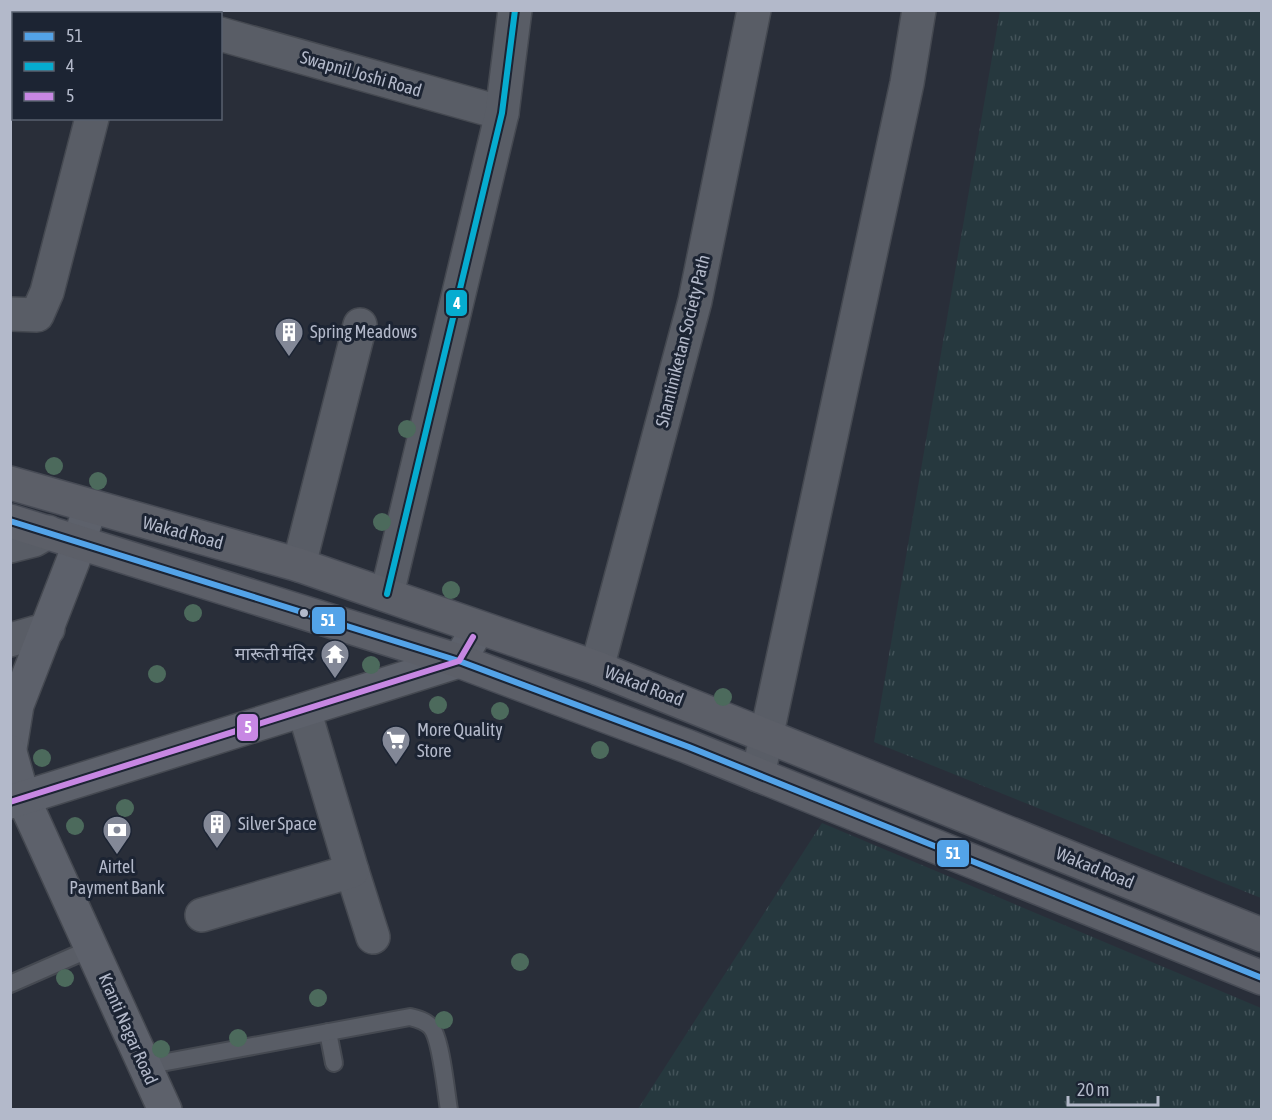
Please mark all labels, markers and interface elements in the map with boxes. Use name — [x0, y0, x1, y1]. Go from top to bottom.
legend — [12, 12, 222, 120]
text: 51 — [66, 25, 83, 46]
street label: Swapnil Joshi Road — [298, 46, 424, 101]
text: 4 — [66, 55, 74, 76]
text: 5 — [66, 85, 74, 106]
street label: Shantiniketan Society Path — [651, 253, 714, 429]
line badge: 4 — [445, 289, 468, 317]
text: 4 — [452, 294, 461, 312]
building icon: Spring Meadows — [273, 316, 305, 358]
place label: Spring Meadows — [310, 321, 417, 342]
street label: Wakad Road — [141, 512, 226, 553]
line badge: 51 — [311, 606, 346, 635]
unlabelled marker — [298, 607, 310, 619]
text: 51 — [320, 611, 336, 629]
temple icon: मारूती मंदिर — [319, 638, 351, 680]
place label: मारूती मंदिर — [235, 643, 315, 664]
street label: Wakad Road — [602, 661, 686, 710]
line badge: 5 — [236, 713, 259, 742]
text: 5 — [244, 718, 252, 736]
place label: More Quality Store — [417, 719, 503, 761]
supermarket icon: More Quality Store — [380, 724, 412, 766]
building icon: Silver Space — [201, 808, 233, 850]
place label: Silver Space — [238, 813, 317, 834]
bank icon: Airtel Payment Bank — [101, 814, 133, 856]
line badge: 51 — [936, 839, 970, 868]
street label: Wakad Road — [1053, 842, 1137, 893]
text: 51 — [945, 844, 961, 862]
place label: Airtel Payment Bank — [69, 856, 165, 898]
street label: Kranti Nagar Road — [95, 970, 162, 1088]
scale bar — [1068, 1069, 1158, 1107]
text: 20 m — [1077, 1079, 1109, 1100]

